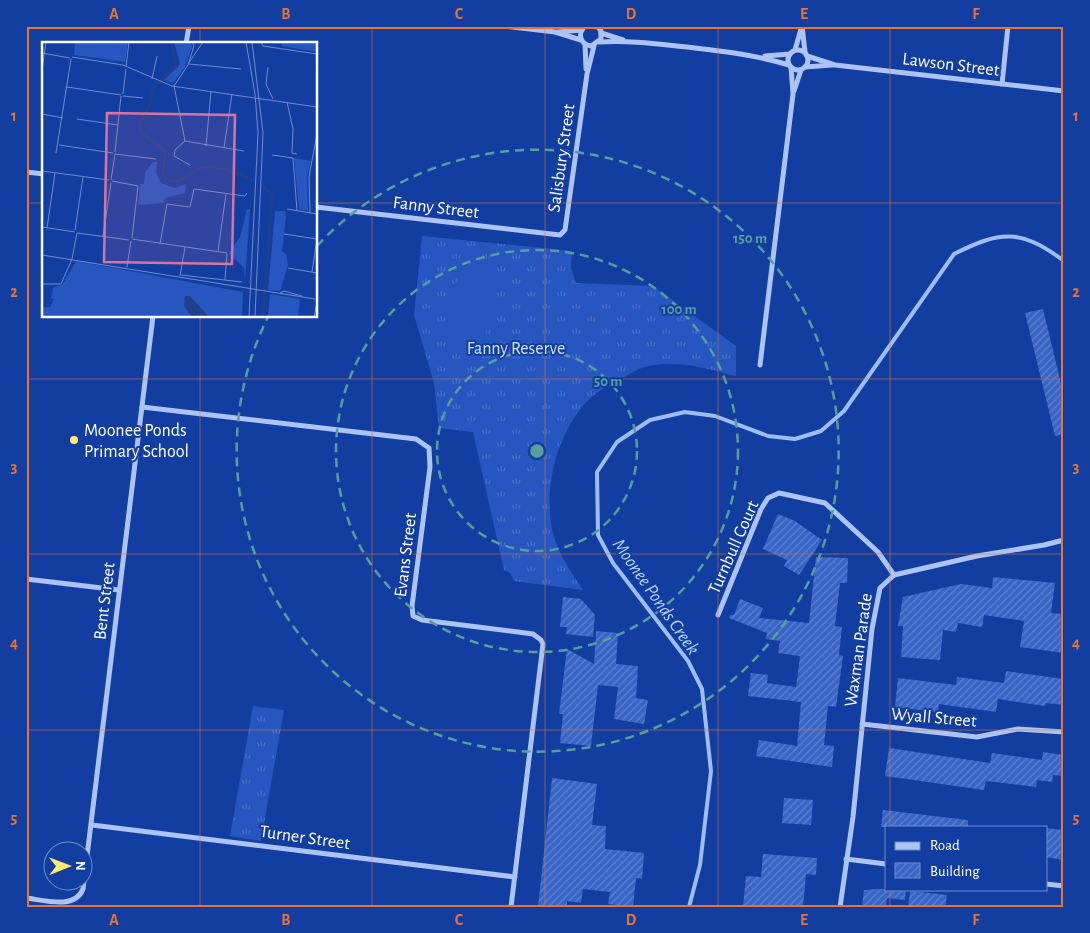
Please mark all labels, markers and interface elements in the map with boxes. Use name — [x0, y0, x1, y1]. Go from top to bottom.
text: A — [109, 6, 119, 22]
text: B — [281, 6, 291, 22]
text: C — [455, 6, 464, 22]
text: D — [626, 6, 637, 22]
text: E — [800, 6, 808, 22]
text: F — [972, 6, 980, 22]
inset map — [42, 42, 318, 318]
street label: Lawson Street — [901, 50, 1001, 80]
street label: Salisbury Street — [545, 103, 579, 213]
text: 1 — [11, 108, 17, 124]
text: 1 — [1073, 108, 1079, 124]
street label: Fanny Street — [392, 194, 480, 222]
text: 150 m — [733, 231, 767, 246]
text: 2 — [10, 284, 18, 300]
text: 2 — [1072, 284, 1080, 300]
text: 100 m — [661, 302, 697, 317]
park label: Fanny Reserve — [467, 340, 565, 358]
text: 50 m — [594, 374, 622, 389]
place label: Moonee Ponds Primary School — [84, 422, 189, 461]
marker: Moonee Ponds Primary School — [68, 434, 80, 446]
centre of rings — [528, 442, 546, 460]
text: 3 — [11, 459, 18, 475]
text: 3 — [1073, 459, 1080, 475]
street label: Turnbull Court — [705, 498, 763, 597]
street label: Evans Street — [392, 512, 420, 598]
water label: Moonee Ponds Creek — [609, 535, 703, 658]
street label: Bent Street — [91, 561, 119, 641]
street label: Waxman Parade — [842, 592, 876, 708]
text: 4 — [10, 635, 18, 651]
text: 4 — [1072, 635, 1080, 651]
street label: Wyall Street — [890, 705, 978, 731]
text: 5 — [11, 810, 18, 826]
text: 5 — [1073, 810, 1080, 826]
street label: Turner Street — [259, 823, 351, 853]
legend — [885, 826, 1048, 890]
text: Road — [930, 838, 960, 853]
north arrow — [42, 840, 92, 890]
text: N — [73, 861, 87, 871]
text: Building — [930, 864, 980, 879]
text: A — [109, 912, 119, 928]
text: B — [281, 912, 291, 928]
text: C — [455, 912, 464, 928]
text: D — [626, 912, 637, 928]
text: E — [800, 912, 808, 928]
text: F — [972, 912, 980, 928]

